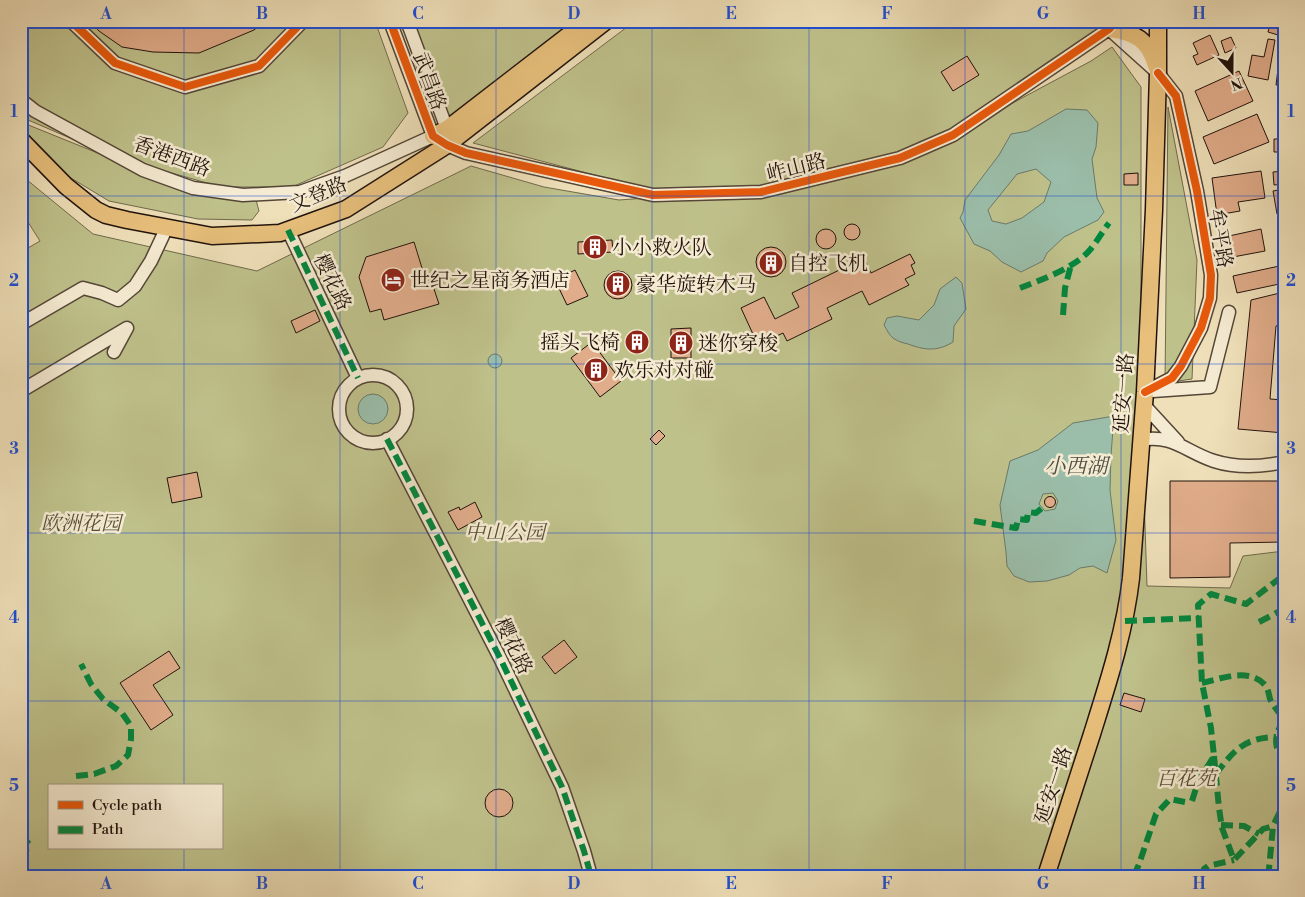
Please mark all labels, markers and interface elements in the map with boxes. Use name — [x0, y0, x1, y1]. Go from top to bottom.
text: A — [99, 4, 112, 24]
text: B — [256, 4, 268, 24]
text: C — [412, 4, 424, 24]
text: D — [568, 4, 581, 24]
text: E — [725, 4, 737, 24]
text: F — [881, 4, 893, 24]
text: G — [1037, 4, 1050, 24]
text: H — [1192, 4, 1206, 24]
north arrow — [1208, 48, 1258, 98]
street label: 武昌路 — [407, 49, 451, 114]
text: N — [1228, 73, 1245, 94]
text: 1 — [10, 102, 18, 122]
text: 1 — [1287, 102, 1295, 122]
street label: 香港西路 — [130, 132, 213, 183]
street label: 岞山路 — [764, 149, 828, 188]
street label: 文登路 — [286, 172, 351, 219]
street label: 牟平路 — [1202, 207, 1237, 270]
building icon: 小小救火队 — [582, 234, 608, 260]
place label: 小小救火队 — [612, 236, 712, 261]
street label: 樱花路 — [307, 250, 356, 315]
building icon: 自控飞机 — [758, 250, 784, 276]
place label: 自控飞机 — [788, 252, 868, 277]
hotel icon: 世纪之星商务酒店 — [380, 267, 406, 293]
place label: 世纪之星商务酒店 — [410, 269, 570, 294]
text: 2 — [9, 271, 19, 291]
building icon: 豪华旋转木马 — [605, 271, 631, 297]
text: 2 — [1286, 271, 1296, 291]
place label: 豪华旋转木马 — [636, 273, 756, 298]
building icon: 摇头飞椅 — [624, 329, 650, 355]
building icon: 迷你穿梭 — [668, 330, 694, 356]
place label: 摇头飞椅 — [540, 331, 620, 356]
place label: 迷你穿梭 — [698, 332, 778, 357]
street label: 延安一路 — [1109, 352, 1140, 434]
building icon: 欢乐对对碰 — [583, 357, 609, 383]
place label: 欢乐对对碰 — [614, 359, 714, 384]
text: 3 — [9, 439, 19, 459]
text: 3 — [1286, 439, 1296, 459]
water label: 小西湖 — [1045, 454, 1111, 480]
park label: 欧洲花园 — [41, 512, 124, 537]
park label: 中山公园 — [465, 521, 548, 546]
text: 4 — [9, 608, 20, 628]
text: 4 — [1286, 608, 1297, 628]
street label: 樱花路 — [488, 614, 537, 679]
street label: 延安一路 — [1030, 744, 1079, 827]
park label: 百花苑 — [1156, 767, 1219, 792]
text: 5 — [9, 776, 19, 796]
text: 5 — [1286, 776, 1296, 796]
legend — [48, 784, 222, 850]
text: Cycle path — [92, 796, 162, 815]
text: Path — [92, 820, 124, 839]
text: A — [99, 874, 112, 894]
text: B — [256, 874, 268, 894]
text: C — [412, 874, 424, 894]
text: D — [568, 874, 581, 894]
text: E — [725, 874, 737, 894]
text: F — [881, 874, 893, 894]
text: G — [1037, 874, 1050, 894]
text: H — [1192, 874, 1206, 894]

